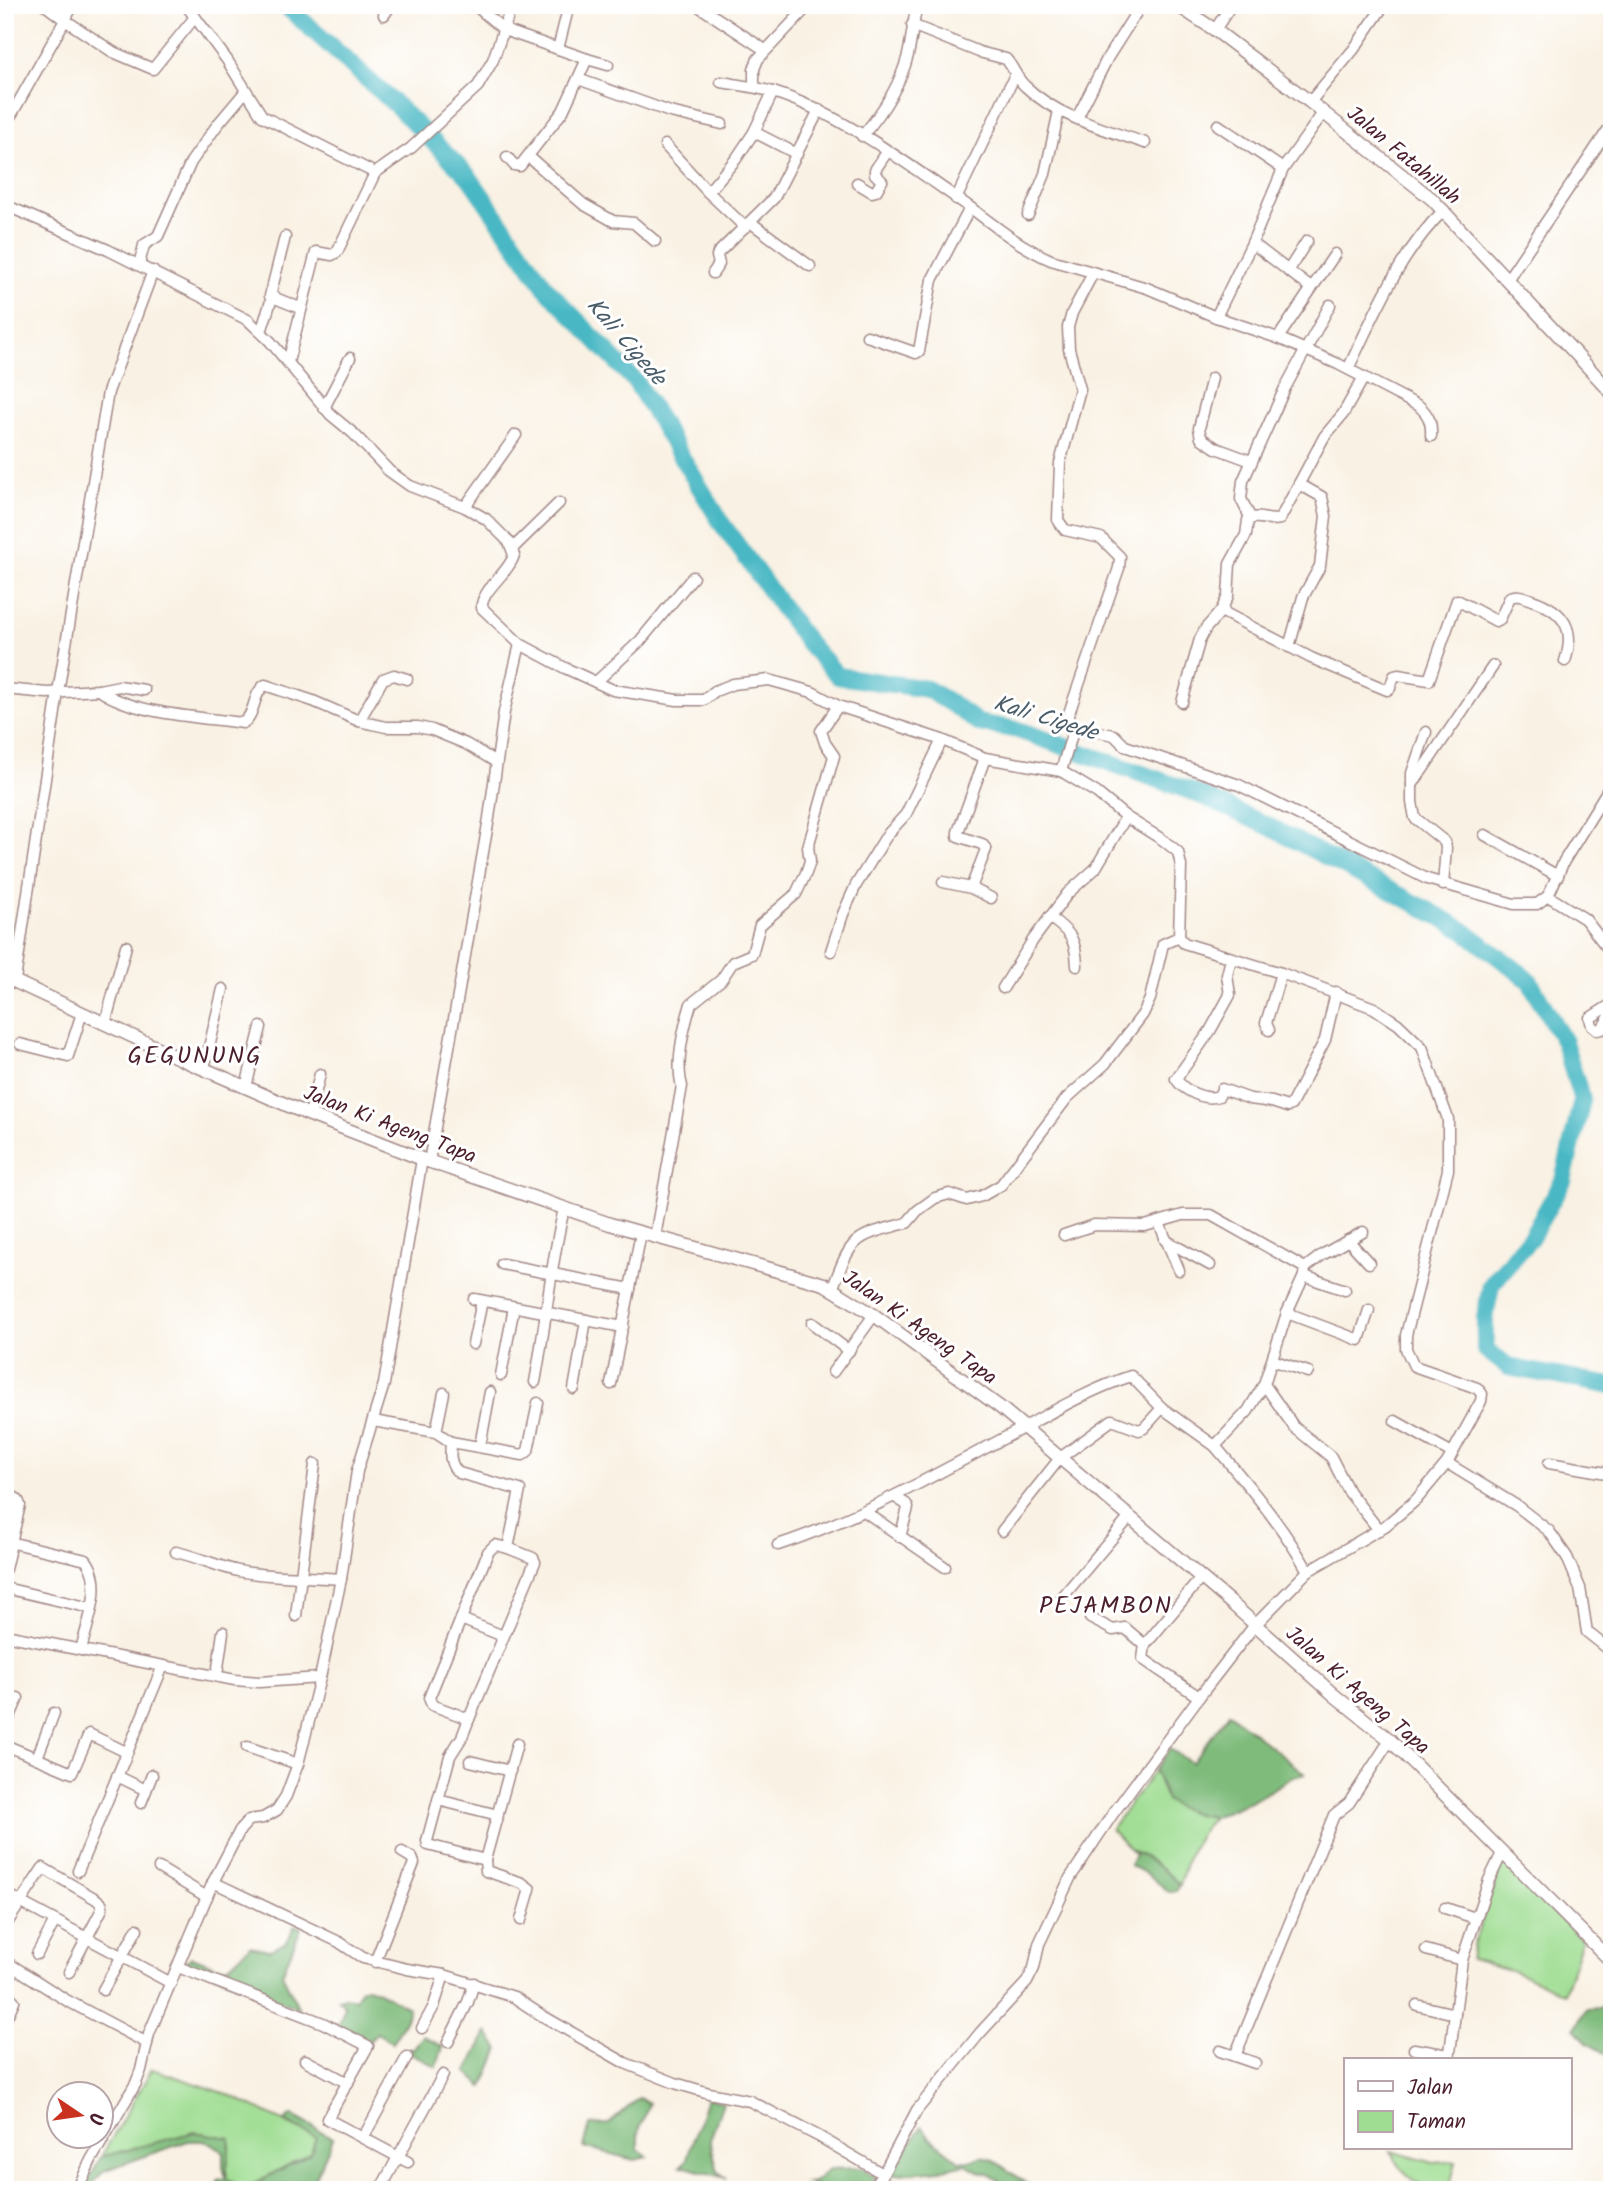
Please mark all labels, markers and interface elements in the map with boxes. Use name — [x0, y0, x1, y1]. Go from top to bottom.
street label: Jalan Fatahillah — [1339, 98, 1468, 214]
water label: Kali Cigede — [577, 290, 676, 397]
water label: Kali Cigede — [989, 686, 1104, 753]
district label: GEGUNUNG — [127, 1037, 263, 1076]
street label: Jalan Ki Ageng Tapa — [298, 1077, 481, 1174]
street label: Jalan Ki Ageng Tapa — [835, 1262, 1004, 1394]
district label: PEJAMBON — [1039, 1587, 1173, 1626]
street label: Jalan Ki Ageng Tapa — [1277, 1619, 1437, 1764]
legend — [1344, 2058, 1572, 2150]
text: Jalan — [1407, 2072, 1453, 2105]
north arrow — [46, 2080, 116, 2150]
text: Taman — [1407, 2106, 1466, 2139]
text: U — [79, 2109, 111, 2128]

